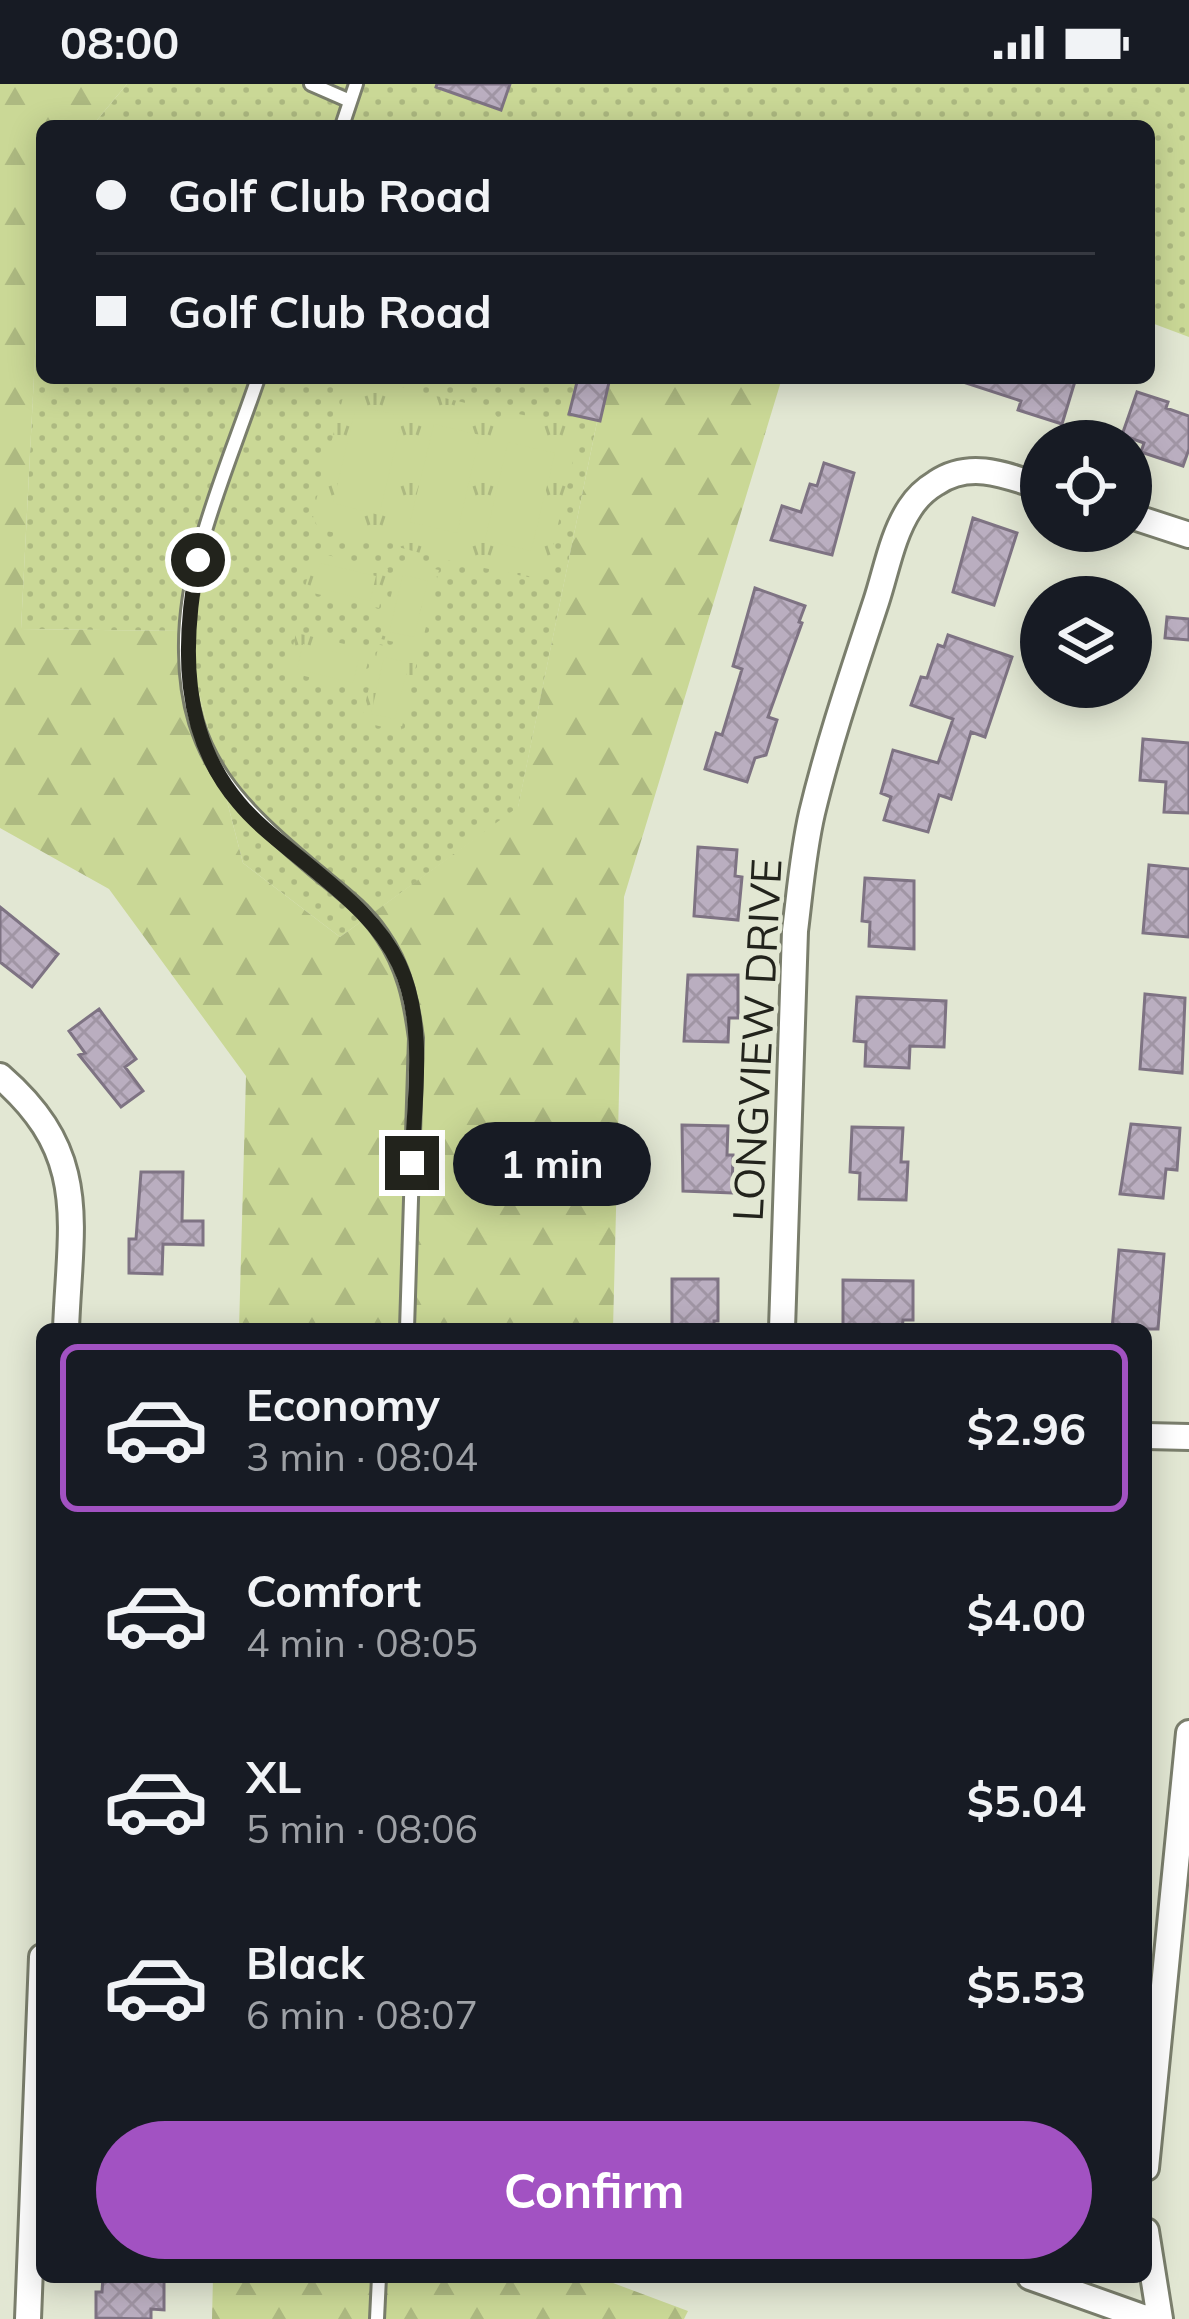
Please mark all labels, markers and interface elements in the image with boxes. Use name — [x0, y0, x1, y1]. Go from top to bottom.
text: 08:00 — [60, 14, 179, 70]
text: Golf Club Road — [168, 167, 492, 223]
text: Golf Club Road — [168, 283, 492, 339]
map controls — [1020, 420, 1152, 708]
button: locate — [1020, 420, 1152, 552]
route start — [171, 533, 225, 587]
button: layers — [1020, 576, 1152, 708]
street label: LONGVIEW DRIVE — [721, 857, 792, 1223]
callout: 1 min — [454, 1121, 652, 1205]
route end — [385, 1136, 439, 1190]
text: 1 min — [501, 1139, 603, 1188]
icon: car — [102, 1374, 210, 1482]
text: Economy — [246, 1376, 440, 1432]
text: $2.96 — [967, 1400, 1086, 1456]
text: 3 min · 08:04 — [246, 1432, 478, 1481]
icon: car — [102, 1560, 210, 1668]
text: Comfort — [246, 1562, 421, 1618]
text: $4.00 — [967, 1586, 1086, 1642]
text: 4 min · 08:05 — [246, 1618, 478, 1667]
icon: car — [102, 1746, 210, 1854]
text: XL — [246, 1748, 301, 1804]
text: $5.04 — [967, 1772, 1086, 1828]
text: 5 min · 08:06 — [246, 1804, 478, 1853]
icon: car — [102, 1932, 210, 2040]
text: Black — [246, 1934, 364, 1990]
text: $5.53 — [967, 1958, 1086, 2014]
text: 6 min · 08:07 — [246, 1990, 478, 2039]
button: Confirm — [96, 2121, 1092, 2259]

